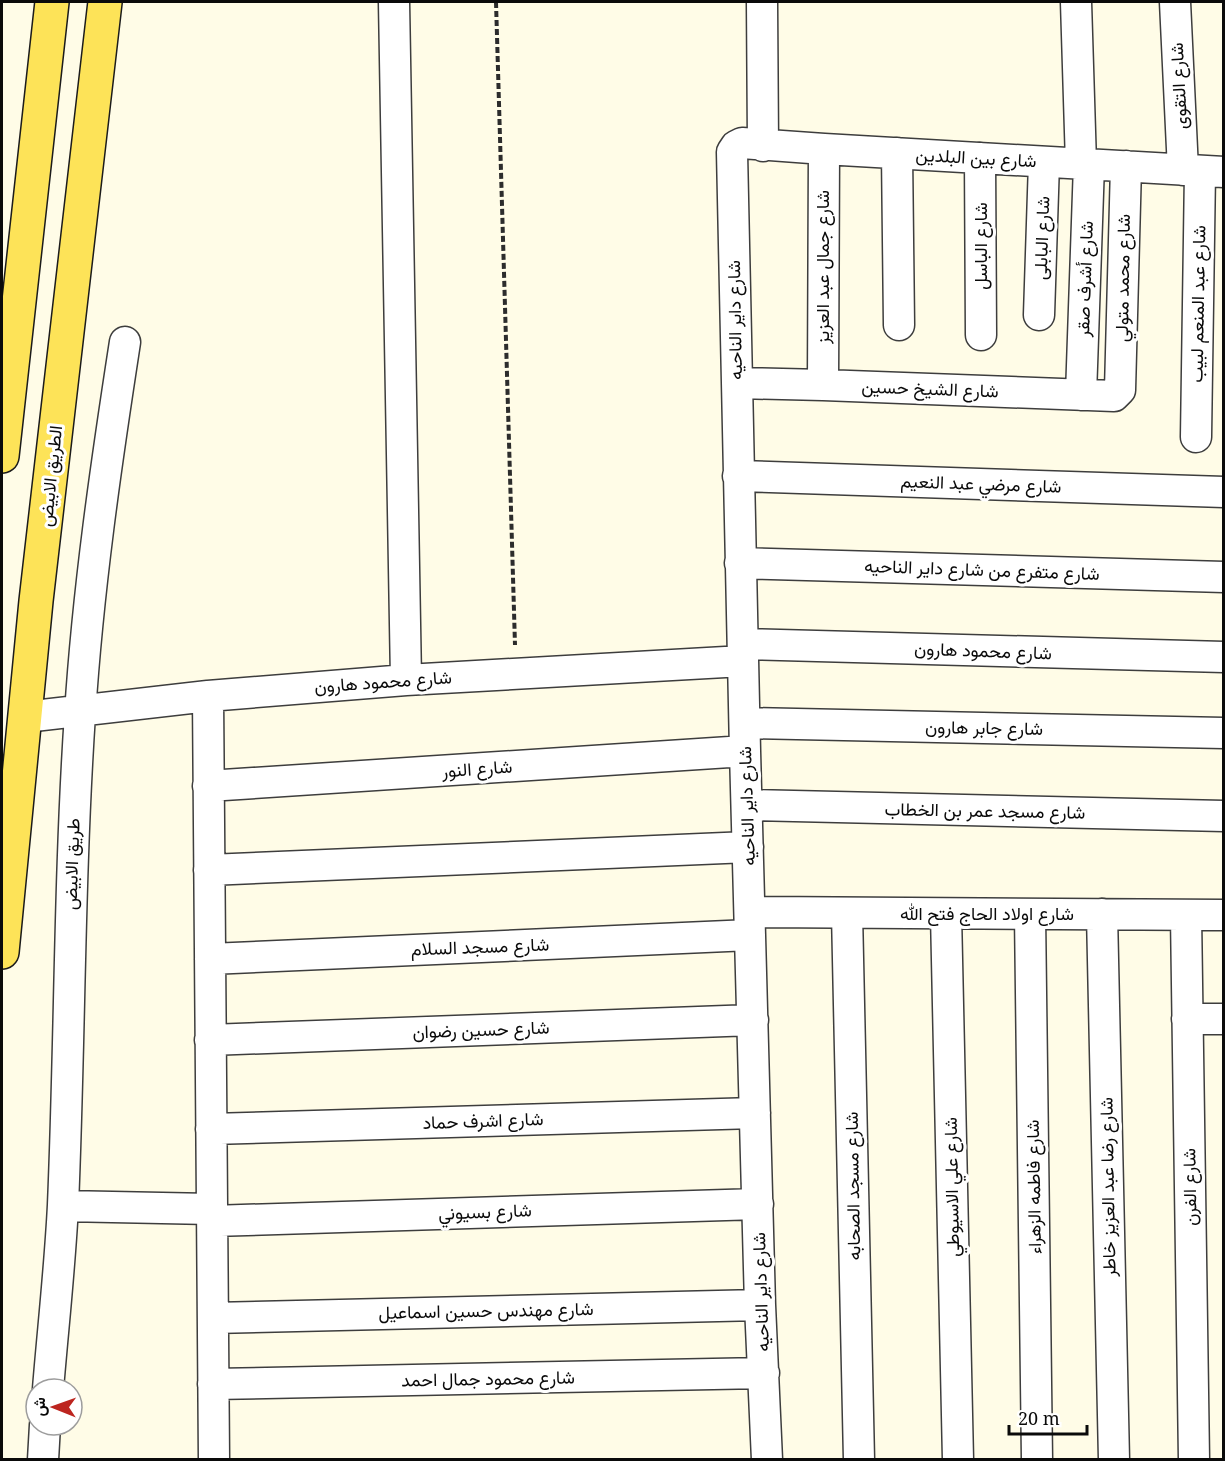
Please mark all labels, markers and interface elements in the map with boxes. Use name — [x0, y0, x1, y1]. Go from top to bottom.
street label: شارع التقوى — [1164, 42, 1193, 130]
street label: شارع بين البلدين — [915, 142, 1037, 173]
street label: شارع جمال عبد العزيز — [810, 190, 835, 345]
street label: شارع البابلى — [1028, 196, 1055, 280]
street label: شارع الباسل — [968, 202, 993, 290]
street label: شارع محمد متولي — [1109, 214, 1139, 342]
street label: شارع أشرف صقر — [1070, 220, 1099, 338]
street label: شارع عبد المنعم لبيب — [1184, 225, 1211, 383]
street label: شارع داير الناحيه — [721, 260, 748, 380]
street label: شارع الشيخ حسين — [861, 374, 999, 403]
street label: الطريق الابيض — [33, 424, 67, 528]
street label: شارع مرضي عبد النعيم — [900, 468, 1062, 502]
street label: شارع متفرع من شارع داير الناحيه — [864, 553, 1100, 586]
street label: شارع محمود هارون — [914, 636, 1052, 665]
street label: شارع محمود هارون — [313, 664, 453, 699]
street label: شارع جابر هارون — [925, 714, 1043, 741]
street label: شارع داير الناحيه — [732, 746, 761, 866]
street label: شارع النور — [440, 754, 513, 783]
street label: شارع مسجد عمر بن الخطاب — [884, 796, 1086, 825]
street label: طريق الابيض — [57, 818, 85, 910]
street label: شارع اولاد الحاج فتح الله — [900, 901, 1074, 926]
street label: شارع مسجد السلام — [410, 932, 550, 961]
street label: شارع حسين رضوان — [412, 1015, 550, 1044]
street label: شارع رضا عبد العزيز خاطر — [1093, 1097, 1122, 1278]
street label: شارع اشرف حماد — [422, 1106, 544, 1135]
street label: شارع مسجد الصحابه — [839, 1111, 866, 1261]
street label: شارع علي الاسيوطي — [938, 1117, 968, 1257]
street label: شارع فاطمه الزهراء — [1020, 1120, 1047, 1254]
street label: شارع الفرن — [1176, 1148, 1203, 1226]
street label: شارع بسيوني — [438, 1197, 532, 1229]
street label: شارع داير الناحيه — [746, 1232, 775, 1352]
street label: شارع مهندس حسين اسماعيل — [378, 1296, 594, 1325]
street label: شارع محمود جمال احمد — [401, 1364, 575, 1393]
north arrow — [24, 1377, 84, 1437]
text: ش — [28, 1397, 50, 1417]
scale bar — [1009, 1398, 1087, 1436]
text: 20 m — [1018, 1406, 1060, 1430]

